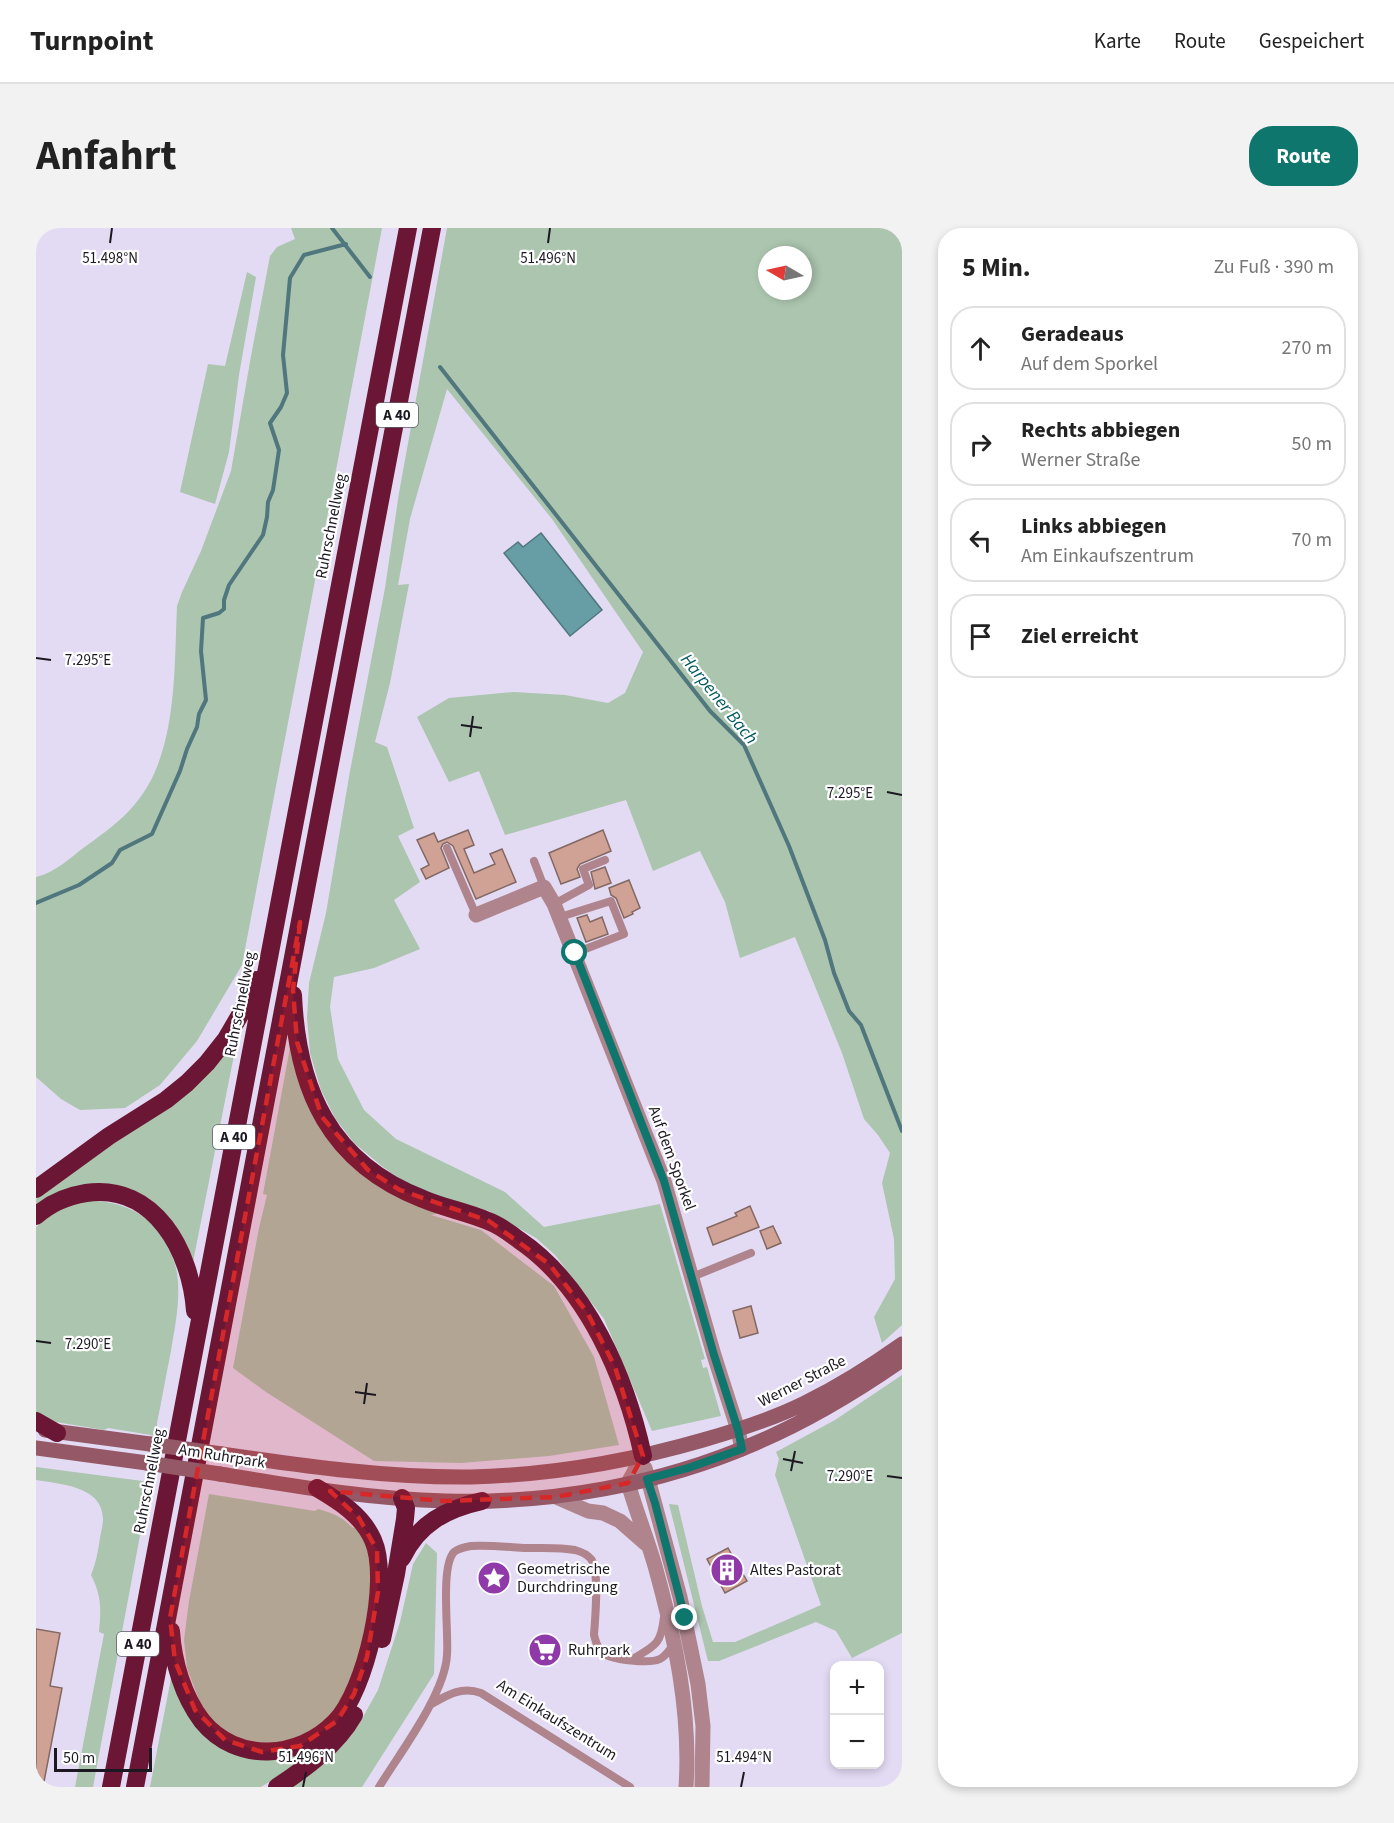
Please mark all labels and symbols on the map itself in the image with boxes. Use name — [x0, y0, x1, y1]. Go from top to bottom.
north arrow — [758, 246, 812, 300]
text: 51.498°N — [82, 248, 138, 269]
text: 51.496°N — [520, 248, 576, 269]
road number: A 40 — [376, 403, 418, 427]
street label: Ruhrschnellweg — [310, 471, 352, 581]
water label: Harpener Bach — [675, 648, 763, 750]
text: 7.295°E — [65, 650, 111, 671]
text: 7.295°E — [827, 783, 873, 804]
route start — [561, 939, 587, 965]
street label: Ruhrschnellweg — [219, 949, 261, 1059]
street label: Auf dem Sporkel — [643, 1103, 701, 1213]
road number: A 40 — [213, 1125, 255, 1149]
text: 7.290°E — [65, 1334, 111, 1355]
street label: Werner Straße — [754, 1349, 850, 1412]
street label: Ruhrschnellweg — [128, 1426, 170, 1536]
street label: Am Ruhrpark — [177, 1438, 267, 1474]
text: 7.290°E — [827, 1466, 873, 1487]
building icon: Altes Pastorat — [709, 1552, 745, 1588]
place label: Geometrische Durchdringung — [517, 1558, 618, 1598]
place label: Altes Pastorat — [750, 1559, 841, 1581]
place icon: Geometrische Durchdringung — [476, 1560, 512, 1596]
route end — [671, 1604, 697, 1630]
road number: A 40 — [117, 1632, 159, 1656]
supermarket icon: Ruhrpark — [527, 1632, 563, 1668]
place label: Ruhrpark — [568, 1639, 630, 1661]
street label: Am Einkaufszentrum — [492, 1674, 622, 1766]
scale bar — [54, 1745, 152, 1772]
text: 51.496°N — [278, 1747, 334, 1768]
text: 51.494°N — [716, 1747, 772, 1768]

